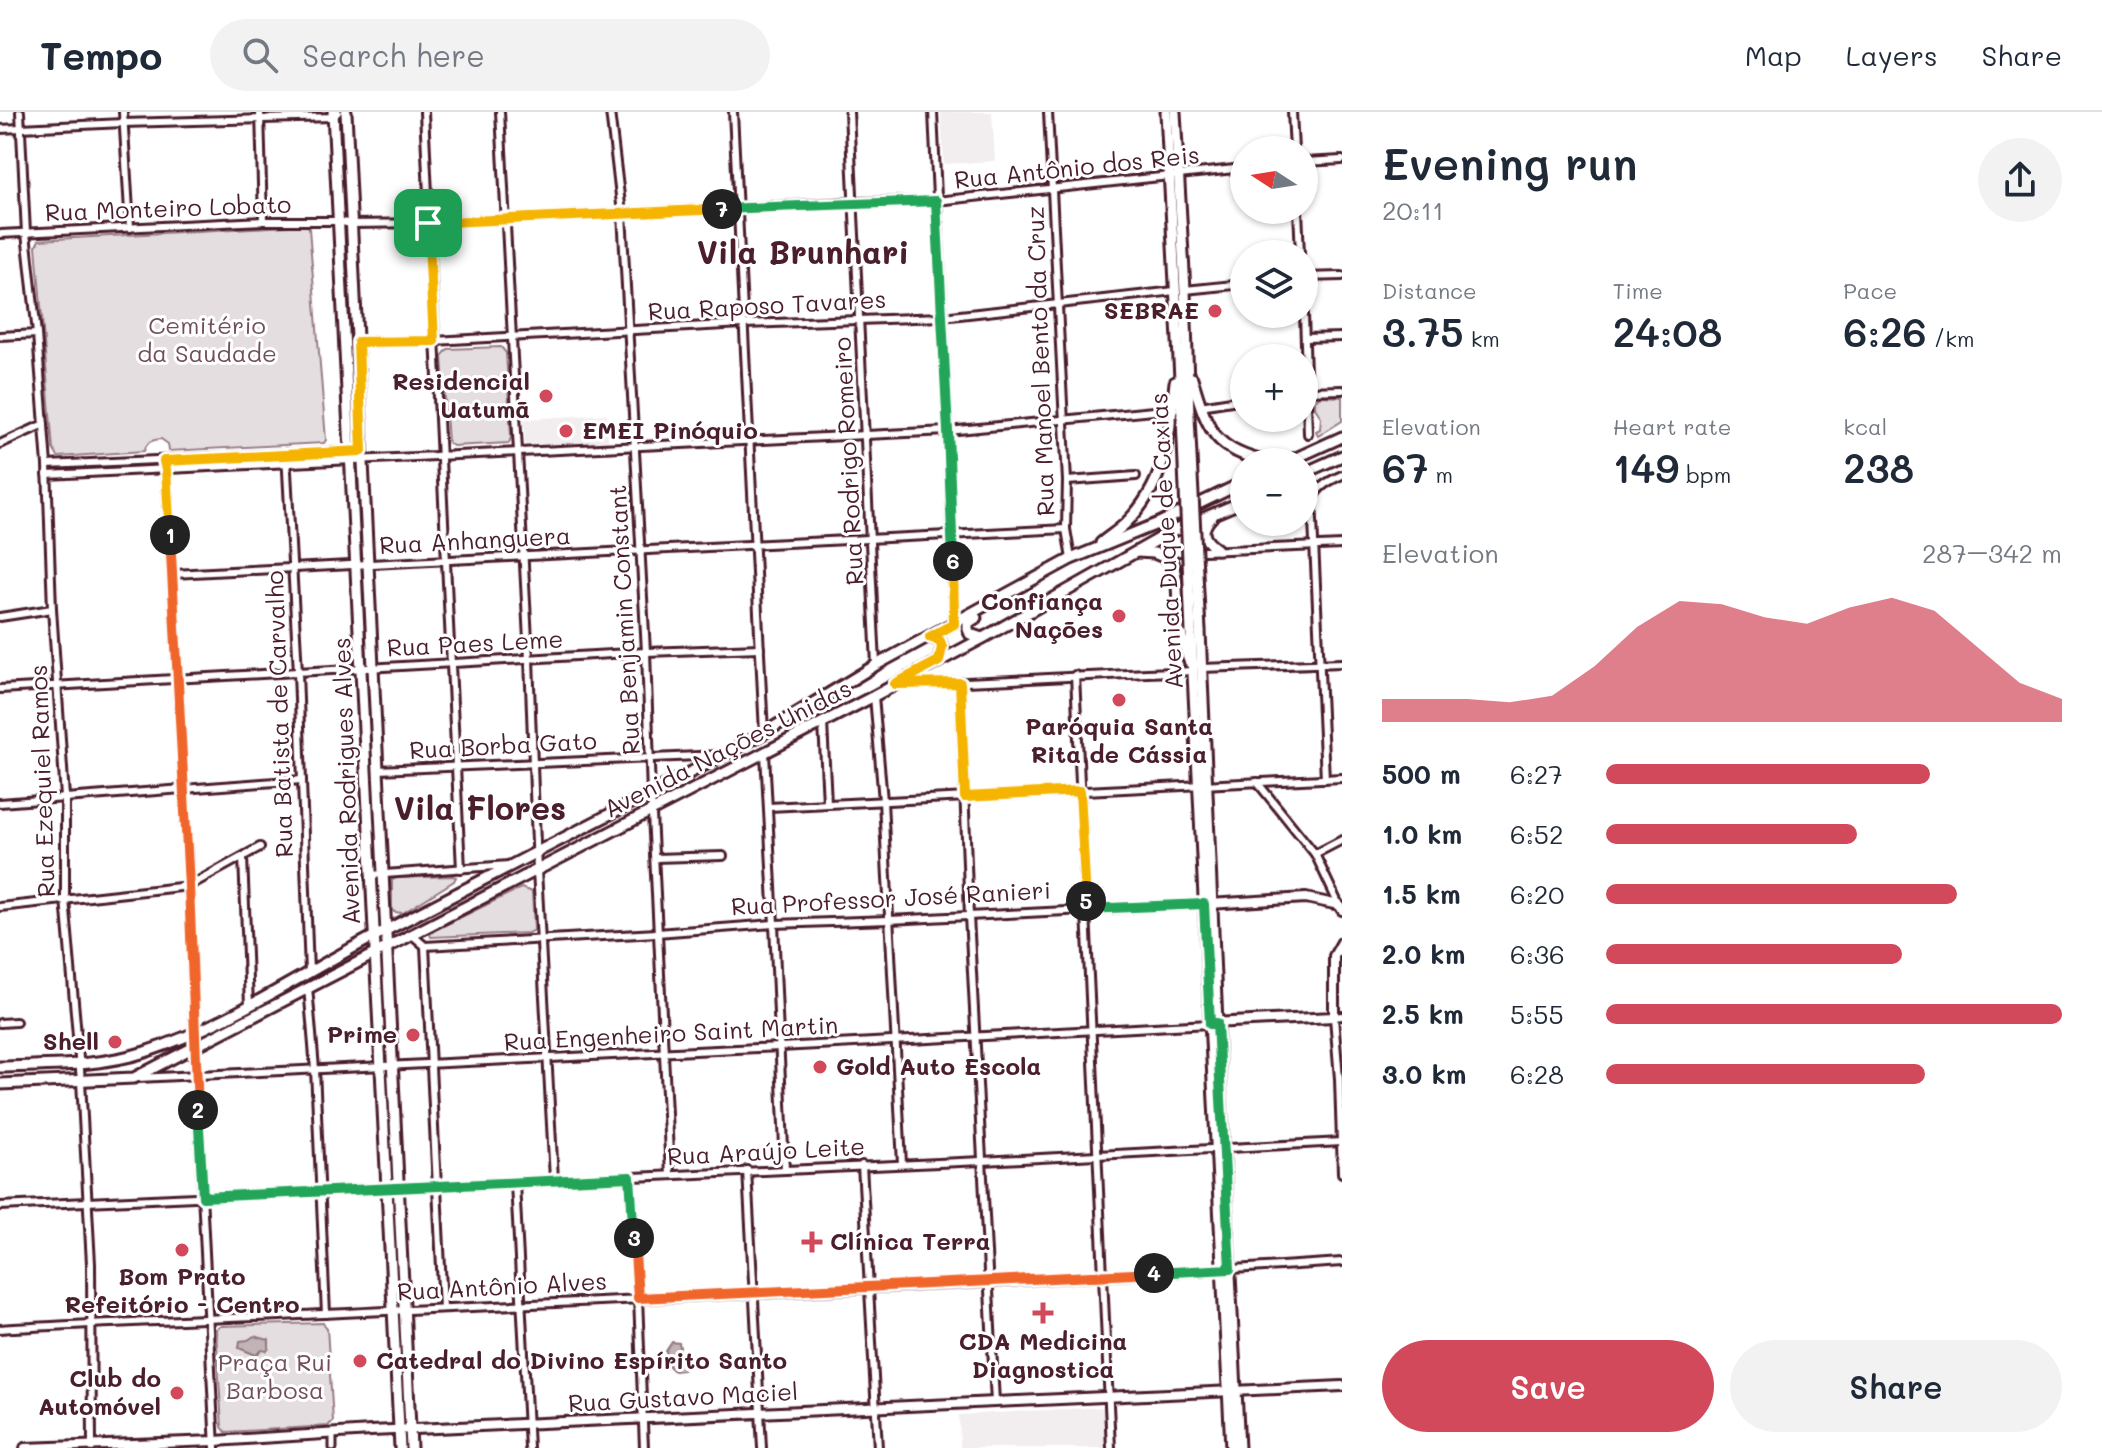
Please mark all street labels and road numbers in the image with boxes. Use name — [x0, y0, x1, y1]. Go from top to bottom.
street label: Rua Antônio dos Reis — [953, 138, 1201, 195]
street label: Rua Monteiro Lobato — [44, 188, 292, 227]
street label: Rua Manoel Bento da Cruz — [1019, 205, 1060, 517]
street label: Rua Raposo Tavares — [647, 283, 887, 326]
street label: Rua Rodrigo Romeiro — [826, 336, 869, 586]
street label: Avenida Duque de Caxias — [1142, 392, 1189, 690]
street label: Rua Benjamin Constant — [601, 484, 646, 756]
street label: Rua Anhanguera — [378, 519, 571, 560]
street label: Rua Batista de Carvalho — [258, 570, 299, 858]
street label: Rua Paes Leme — [386, 622, 564, 663]
street label: Avenida Rodrigues Alves — [325, 637, 366, 925]
street label: Rua Ezequiel Ramos — [22, 664, 61, 898]
street label: Avenida Nações Unidas — [598, 672, 856, 824]
street label: Rua Borba Gato — [408, 724, 597, 765]
street label: Rua Professor José Ranieri — [730, 874, 1052, 921]
street label: Rua Engenheiro Saint Martin — [503, 1008, 839, 1057]
street label: Rua Araújo Leite — [666, 1130, 866, 1171]
street label: Rua Antônio Alves — [396, 1265, 608, 1306]
street label: Rua Gustavo Maciel — [567, 1375, 799, 1418]

